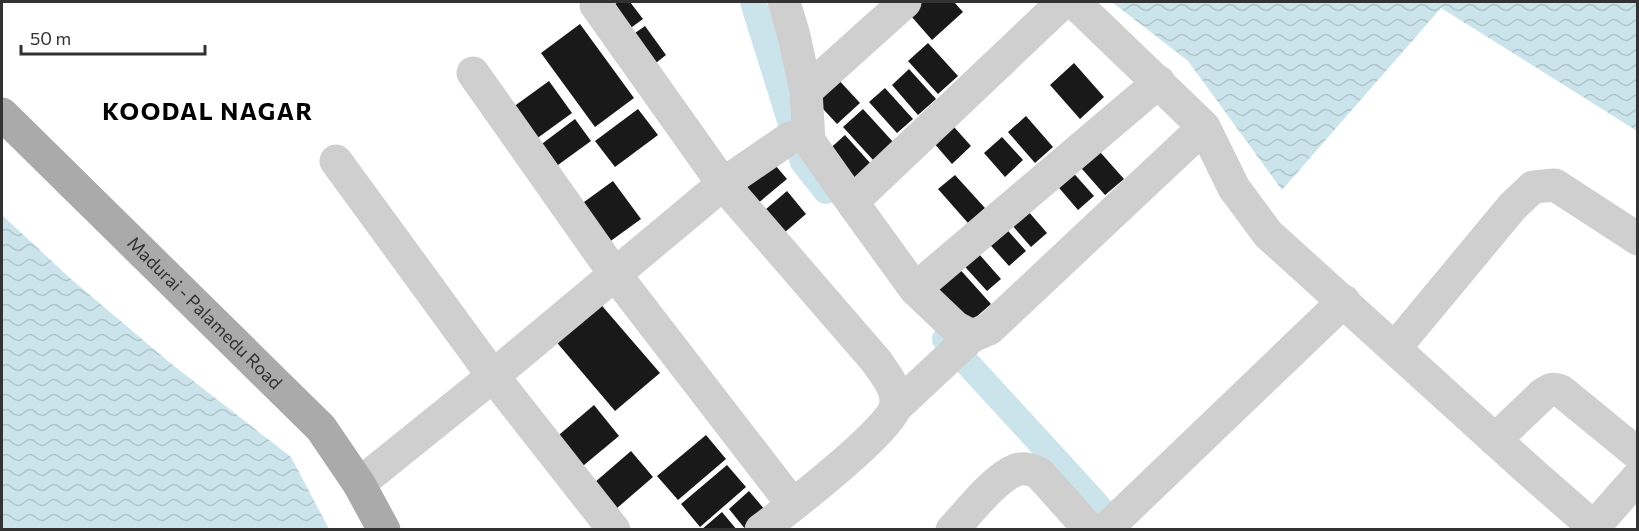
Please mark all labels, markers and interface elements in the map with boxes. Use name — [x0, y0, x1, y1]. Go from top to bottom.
scale bar — [21, 18, 206, 56]
text: 50 m — [30, 27, 71, 49]
district label: KOODAL NAGAR — [102, 96, 314, 125]
street label: Madurai - Palamedu Road — [123, 232, 287, 393]

